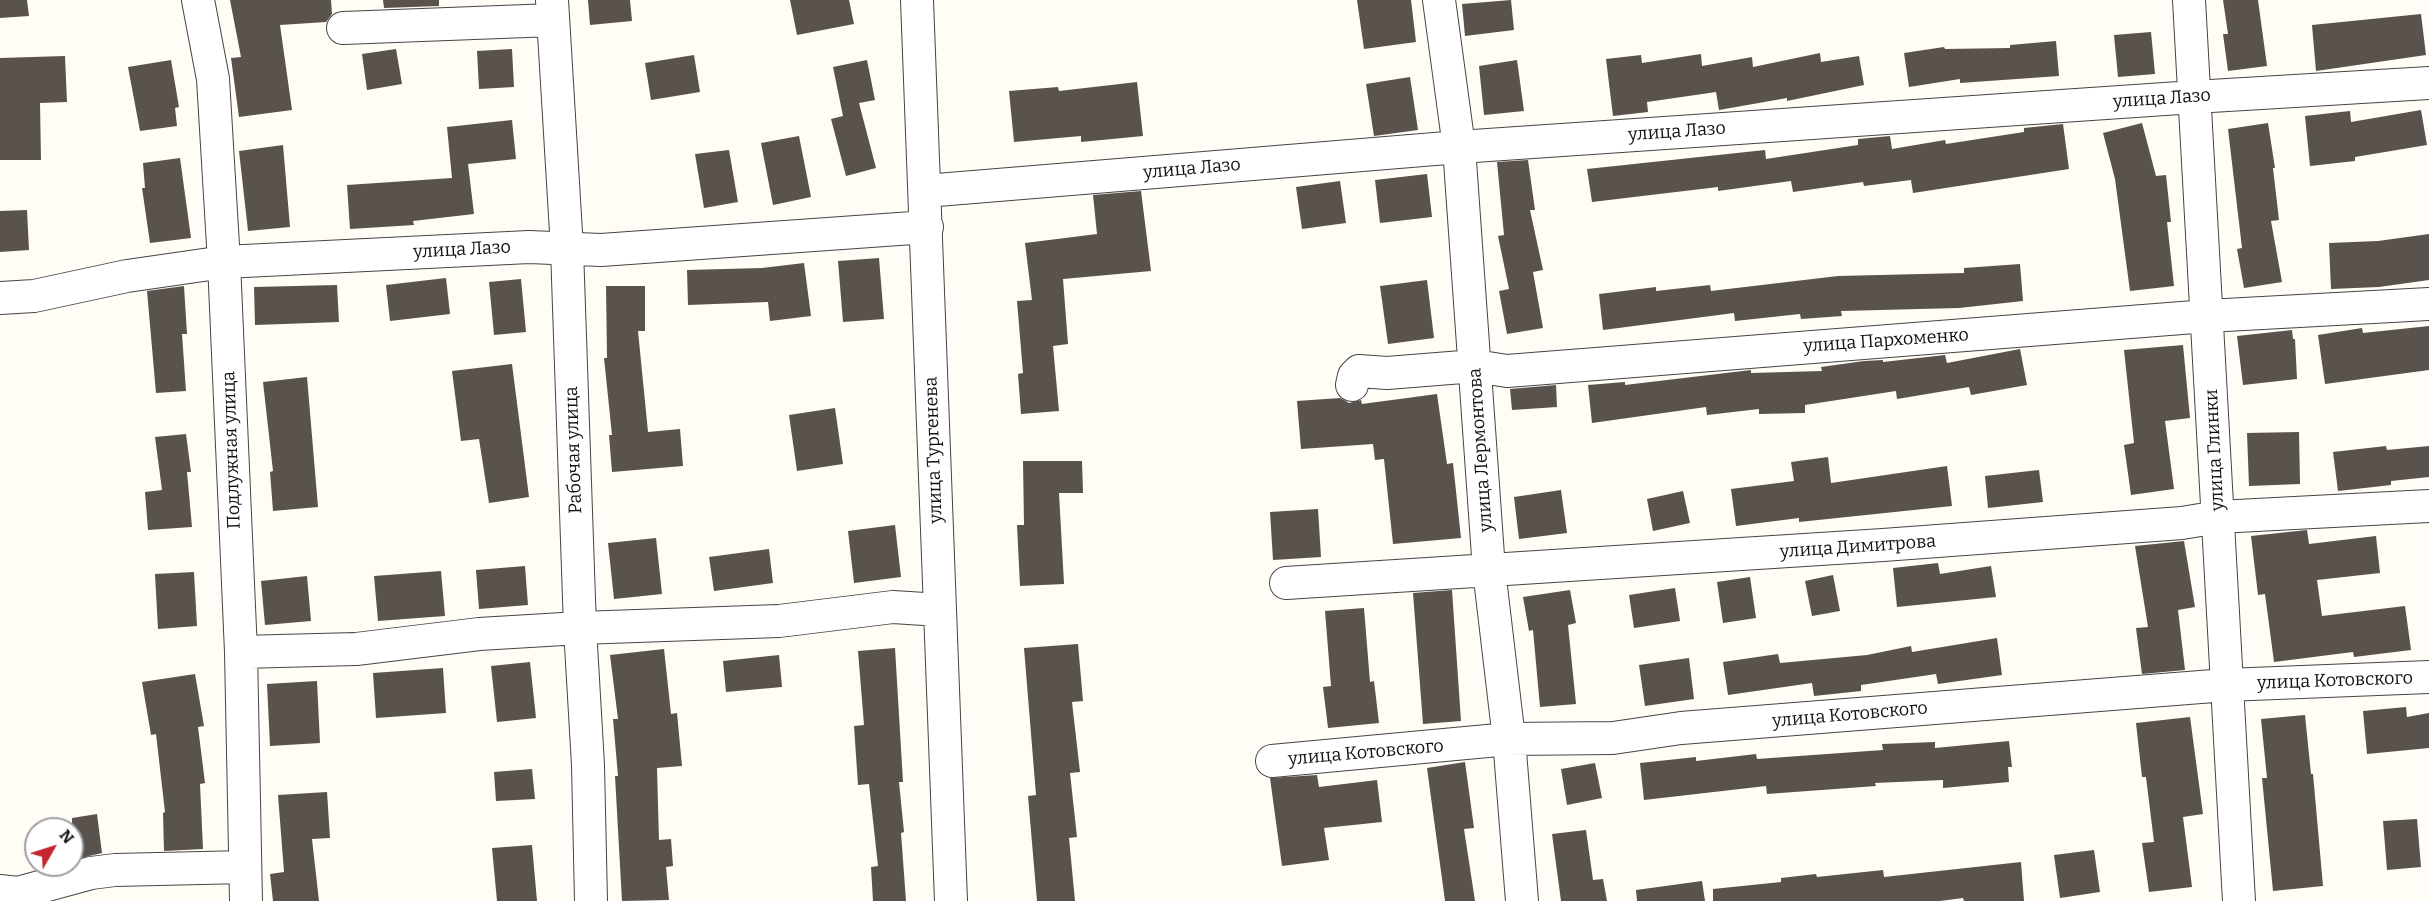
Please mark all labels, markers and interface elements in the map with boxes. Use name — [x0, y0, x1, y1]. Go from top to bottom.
street label: улица Лазо — [2112, 85, 2212, 113]
street label: улица Лазо — [1627, 118, 1727, 146]
street label: улица Лазо — [1142, 154, 1242, 184]
street label: улица Лазо — [413, 237, 511, 263]
street label: улица Пархоменко — [1803, 324, 1969, 358]
street label: улица Лермонтова — [1464, 367, 1498, 533]
street label: Подлужная улица — [218, 371, 246, 529]
street label: улица Тургенева — [921, 376, 947, 524]
street label: Рабочая улица — [561, 386, 587, 514]
street label: улица Глинки — [2201, 388, 2229, 512]
street label: улица Димитрова — [1779, 531, 1937, 563]
street label: улица Котовского — [2257, 667, 2413, 695]
street label: улица Котовского — [1771, 697, 1929, 733]
street label: улица Котовского — [1287, 735, 1445, 771]
north arrow — [24, 817, 84, 877]
text: N — [56, 826, 78, 847]

